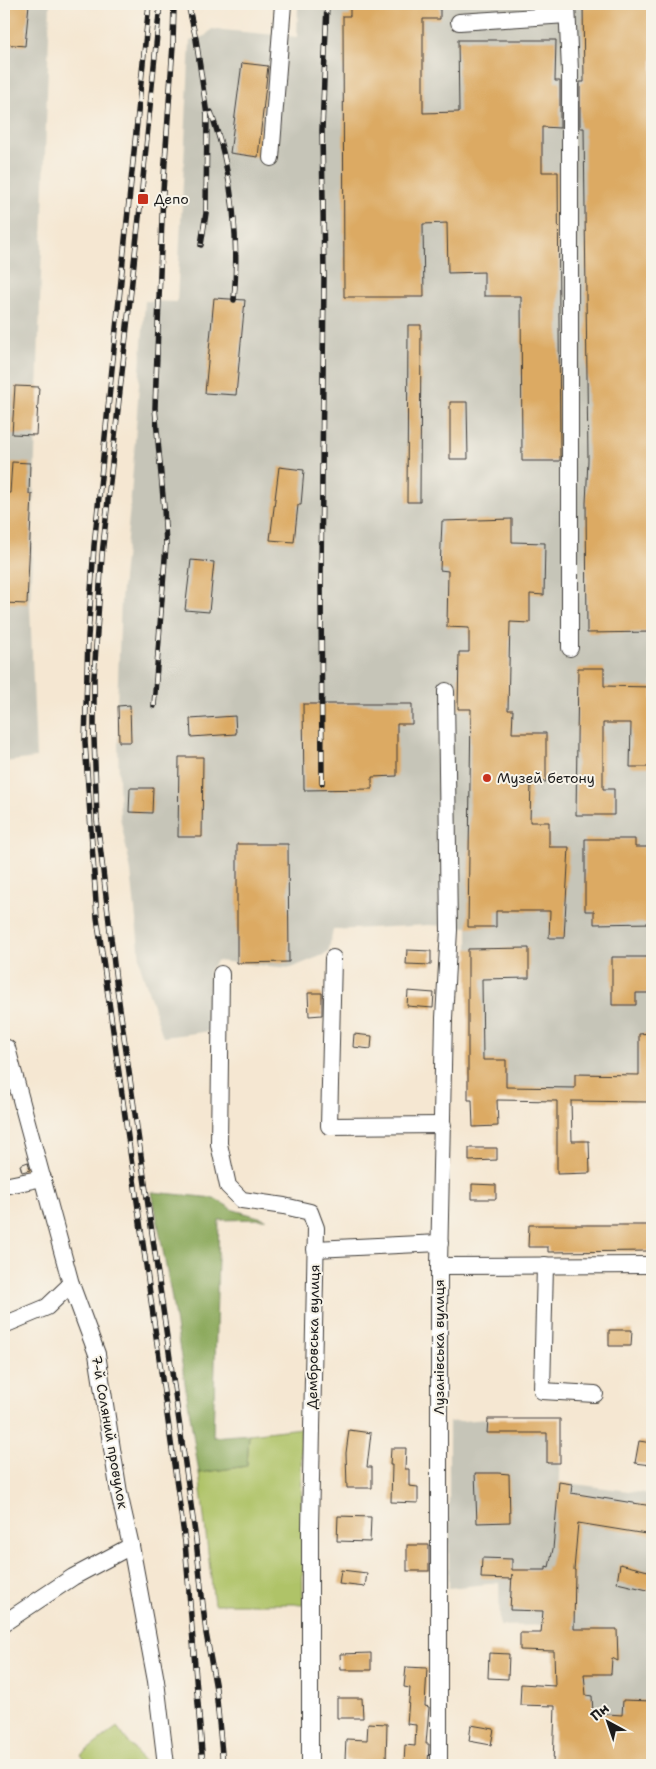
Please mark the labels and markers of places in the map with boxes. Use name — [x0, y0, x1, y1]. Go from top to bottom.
place label: Депо — [154, 190, 189, 208]
marker: Депо — [136, 192, 150, 206]
place label: Музей бетону — [497, 769, 595, 787]
marker: Музей бетону — [481, 772, 493, 784]

